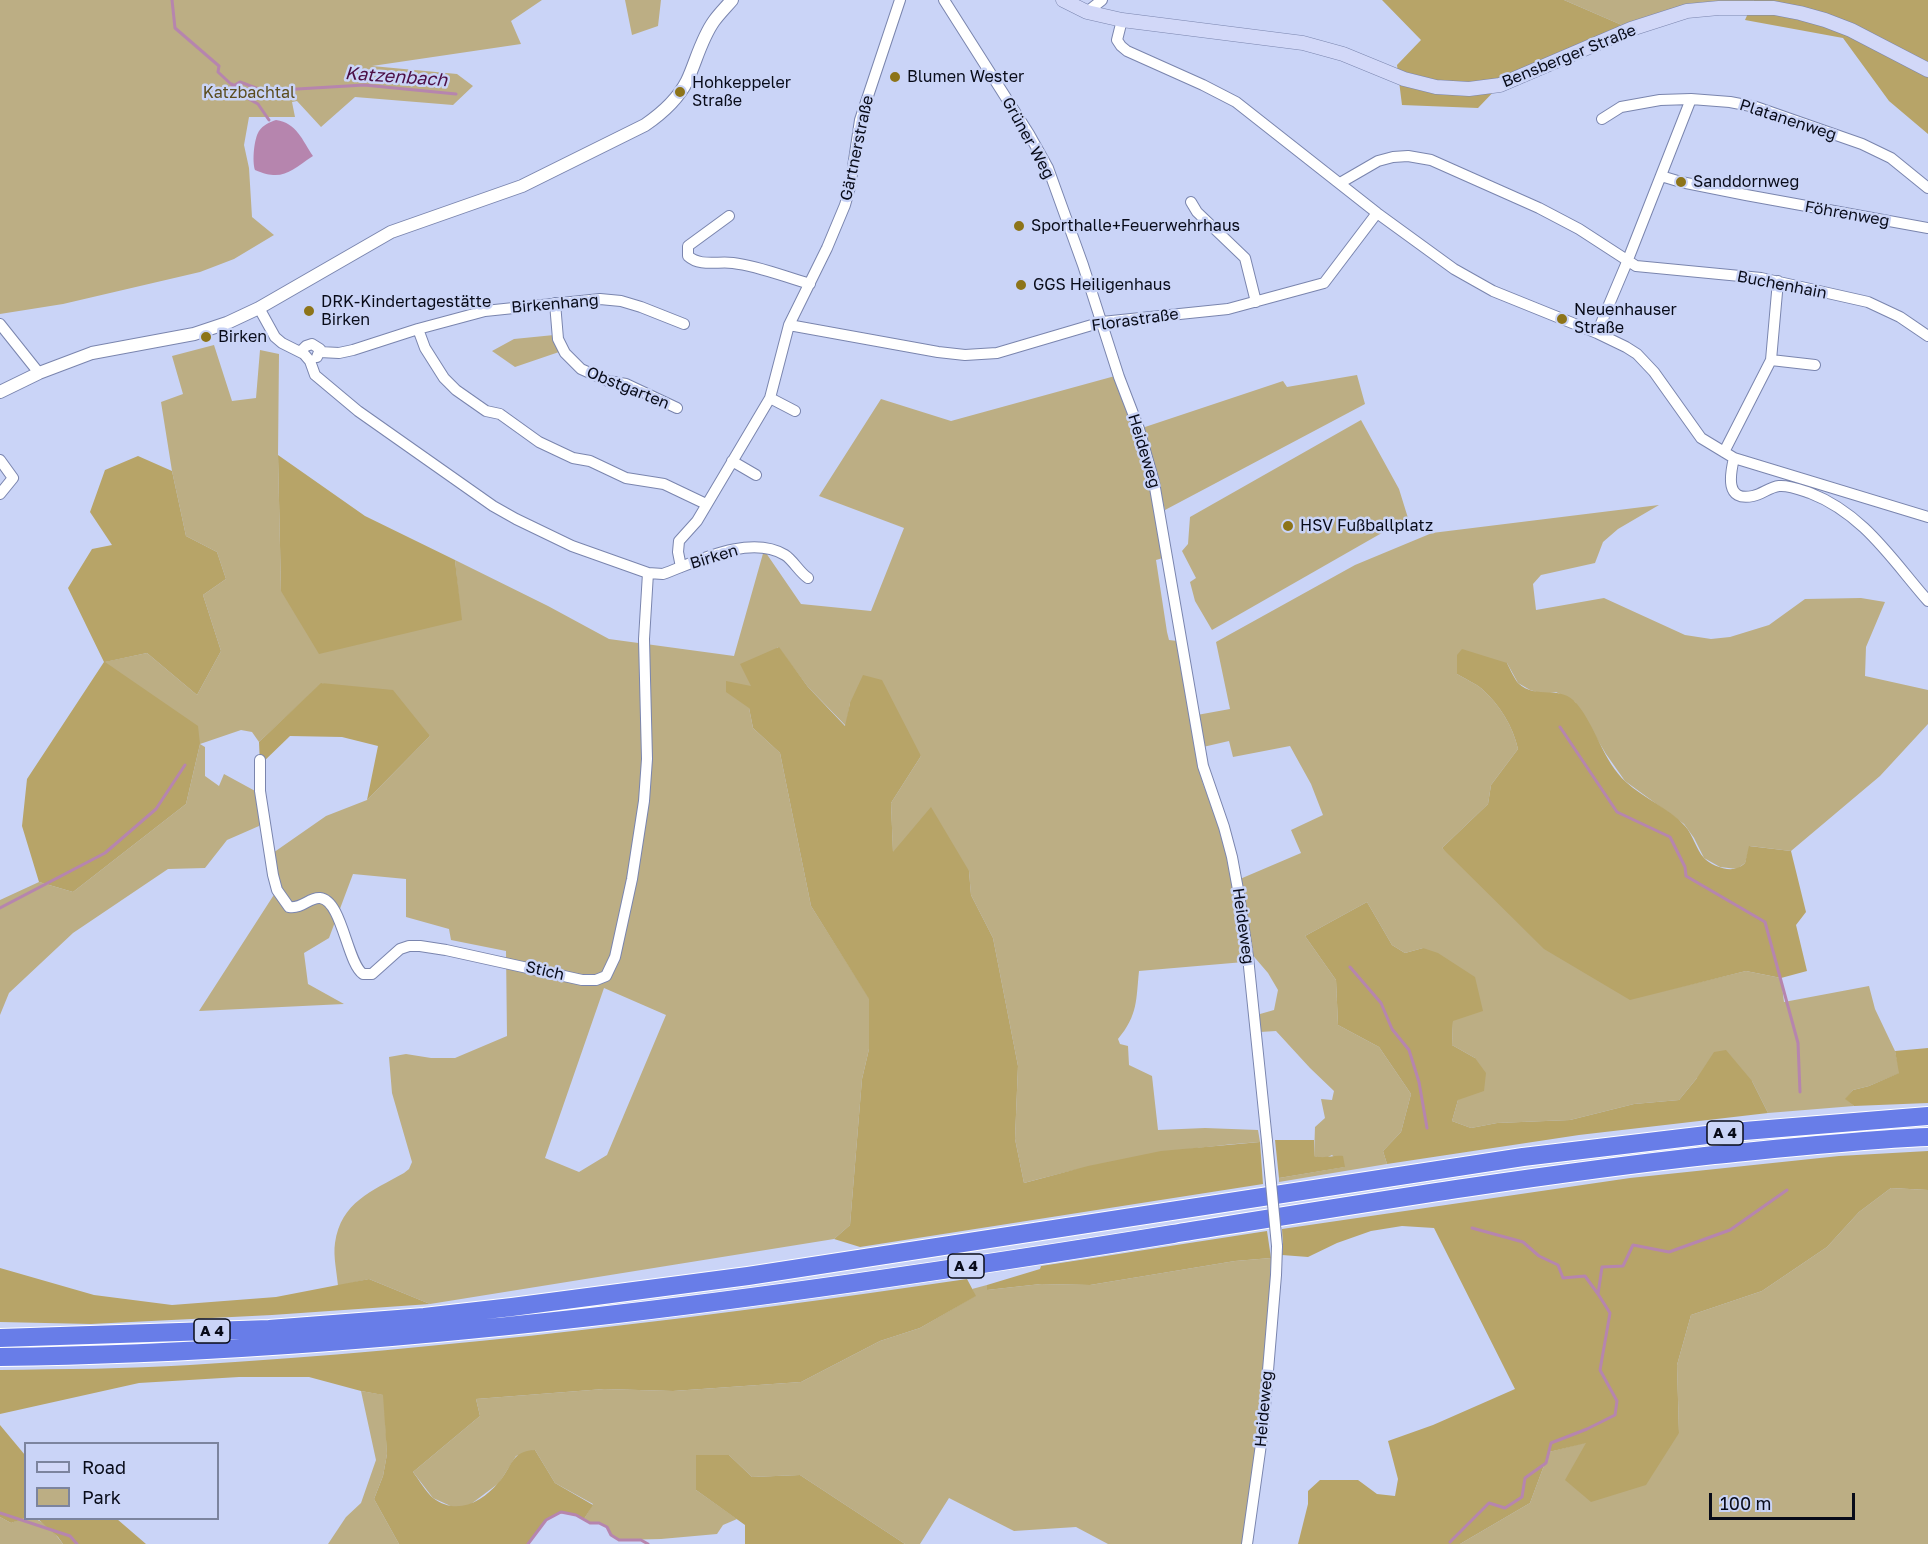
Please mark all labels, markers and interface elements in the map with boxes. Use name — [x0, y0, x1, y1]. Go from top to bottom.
street label: Bensberger Straße — [1499, 20, 1639, 92]
water label: Katzenbach — [344, 63, 448, 91]
place label: Blumen Wester — [907, 67, 1024, 87]
marker: Blumen Wester — [888, 70, 902, 84]
place label: Hohkeppeler Straße — [692, 73, 791, 111]
park label: Katzbachtal — [203, 83, 295, 103]
marker: Hohkeppeler Straße — [673, 85, 687, 99]
street label: Gärtnerstraße — [836, 94, 878, 202]
street label: Grüner Weg — [998, 94, 1058, 182]
street label: Platanenweg — [1737, 95, 1839, 145]
place label: Sanddornweg — [1693, 172, 1799, 192]
marker: Sanddornweg — [1674, 175, 1688, 189]
street label: Föhrenweg — [1803, 197, 1891, 231]
place label: Sporthalle+Feuerwehrhaus — [1031, 216, 1240, 236]
marker: Sporthalle+Feuerwehrhaus — [1012, 219, 1026, 233]
street label: Buchenhain — [1735, 267, 1829, 303]
place label: GGS Heiligenhaus — [1033, 275, 1171, 295]
marker: GGS Heiligenhaus — [1014, 278, 1028, 292]
street label: Birkenhang — [511, 291, 599, 317]
place label: DRK-Kindertagestätte Birken — [321, 292, 491, 330]
place label: Neuenhauser Straße — [1574, 300, 1677, 338]
marker: DRK-Kindertagestätte Birken — [302, 304, 316, 318]
street label: Florastraße — [1090, 304, 1180, 336]
marker: Neuenhauser Straße — [1555, 312, 1569, 326]
place label: Birken — [218, 327, 267, 347]
marker: Birken — [199, 330, 213, 344]
street label: Obstgarten — [584, 363, 672, 413]
street label: Heideweg — [1124, 412, 1164, 490]
place label: HSV Fußballplatz — [1300, 516, 1433, 536]
marker: HSV Fußballplatz — [1281, 519, 1295, 533]
street label: Birken — [688, 541, 740, 573]
street label: Heideweg — [1228, 887, 1258, 965]
street label: Stich — [524, 957, 566, 985]
road number: A 4 — [1707, 1121, 1743, 1145]
road number: A 4 — [948, 1254, 984, 1278]
road number: A 4 — [194, 1319, 230, 1343]
street label: Heideweg — [1251, 1370, 1277, 1448]
legend — [24, 1442, 219, 1520]
text: Road — [82, 1456, 126, 1478]
scale bar — [1712, 1481, 1858, 1519]
text: Park — [82, 1486, 121, 1508]
text: 100 m — [1720, 1492, 1771, 1514]

